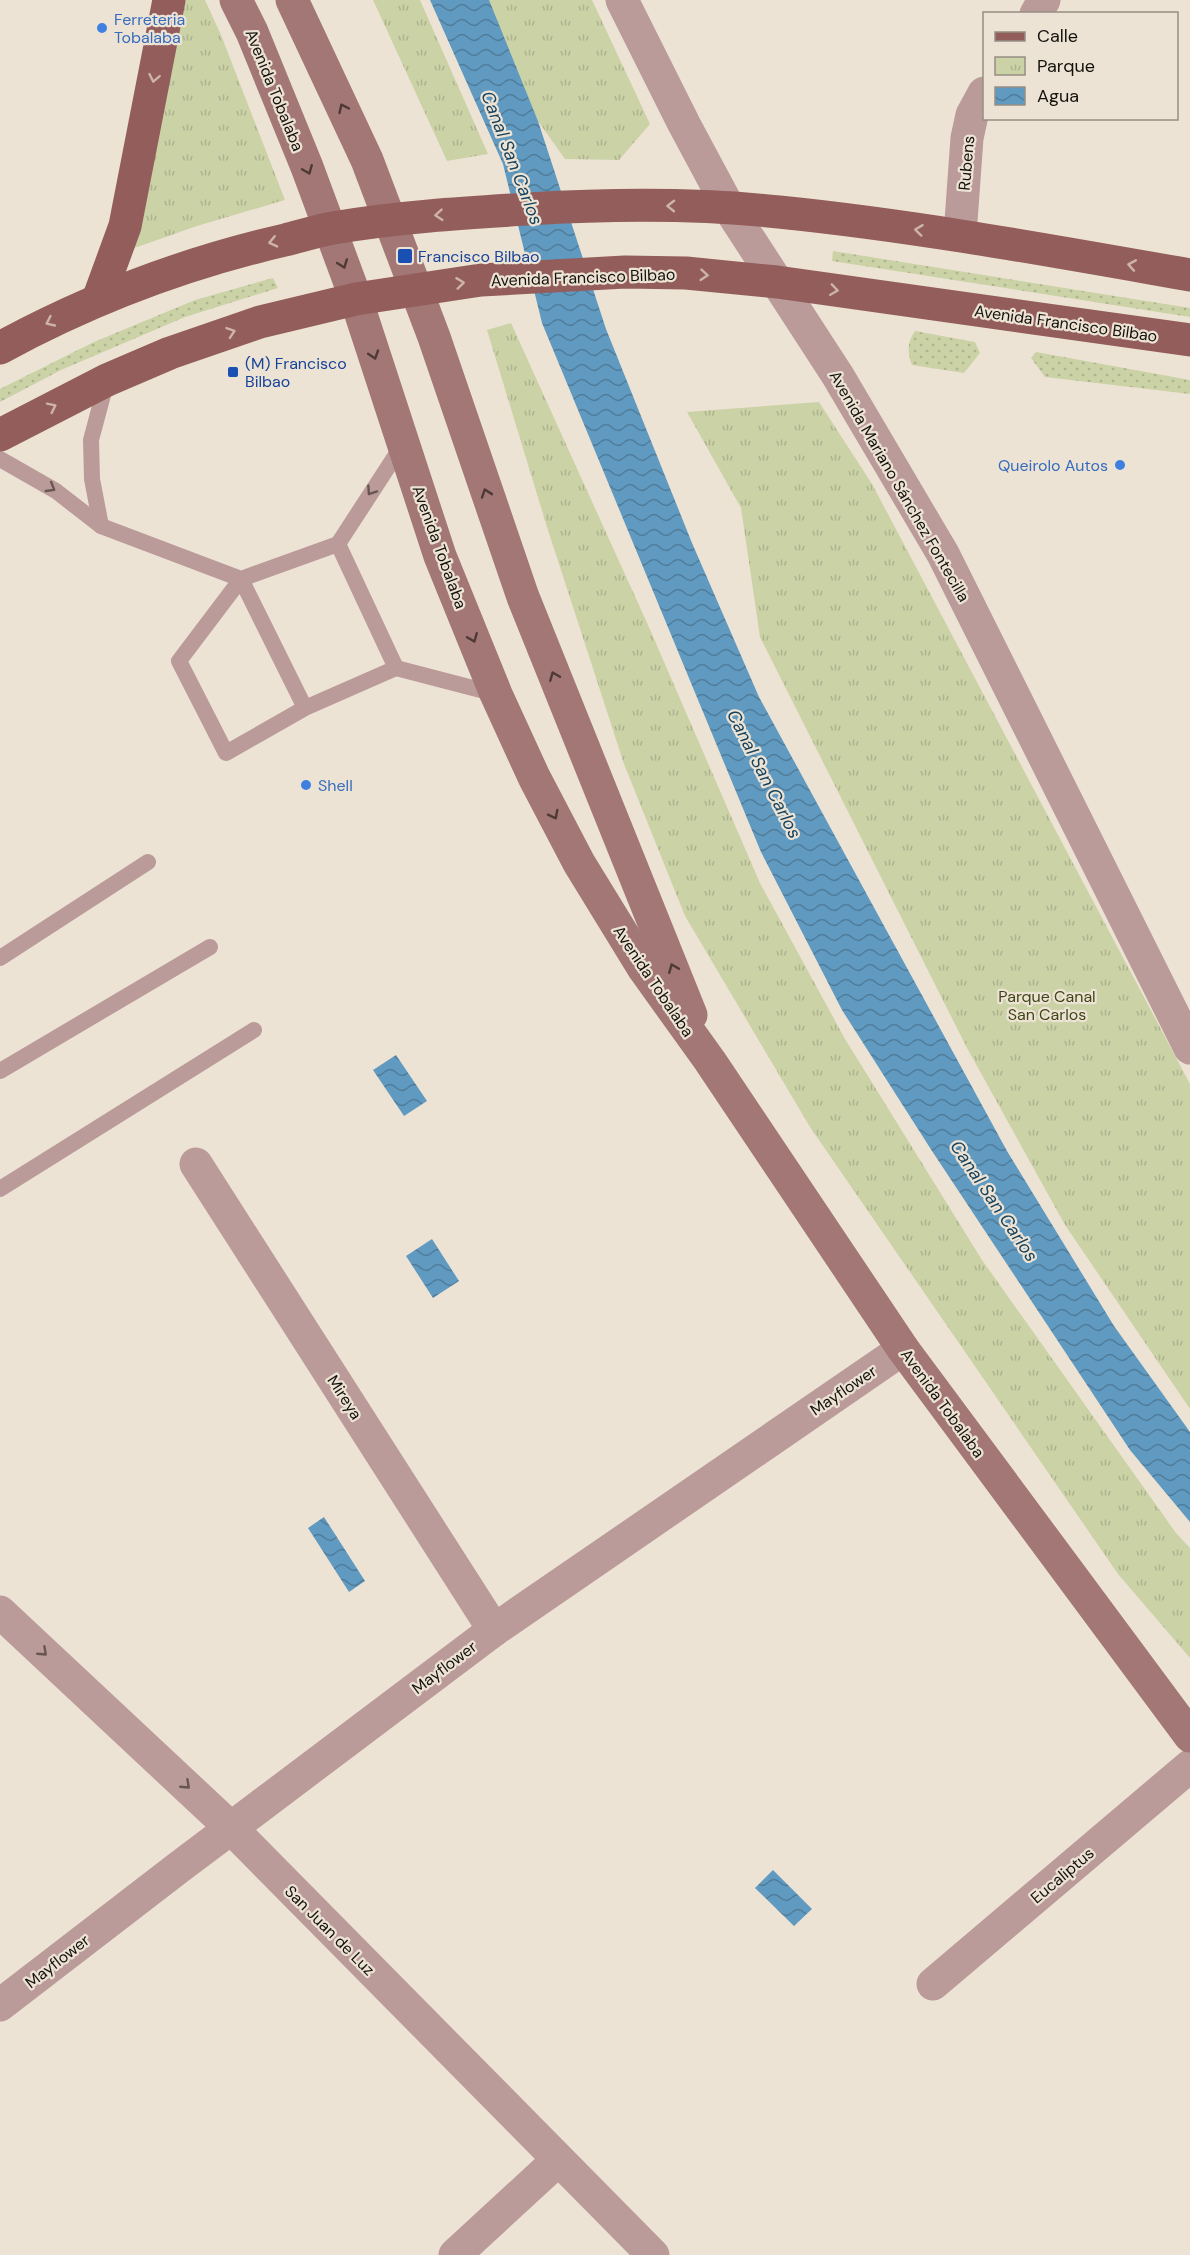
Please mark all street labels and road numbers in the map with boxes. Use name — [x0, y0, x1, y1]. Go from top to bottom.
street label: Avenida Tobalaba — [241, 26, 309, 154]
street label: Rubens — [954, 135, 979, 191]
street label: Avenida Francisco Bilbao — [490, 264, 676, 291]
street label: Avenida Francisco Bilbao — [973, 300, 1159, 347]
street label: Avenida Mariano Sánchez Fontecilla — [825, 367, 975, 606]
street label: Avenida Tobalaba — [407, 483, 472, 612]
street label: Avenida Tobalaba — [609, 922, 699, 1041]
street label: Avenida Tobalaba — [896, 1345, 989, 1462]
street label: Mayflower — [806, 1360, 881, 1420]
street label: Mireya — [322, 1371, 367, 1423]
street label: Mayflower — [408, 1636, 481, 1699]
street label: Eucaliptus — [1026, 1843, 1098, 1908]
street label: San Juan de Luz — [280, 1881, 379, 1980]
street label: Mayflower — [21, 1930, 94, 1993]

